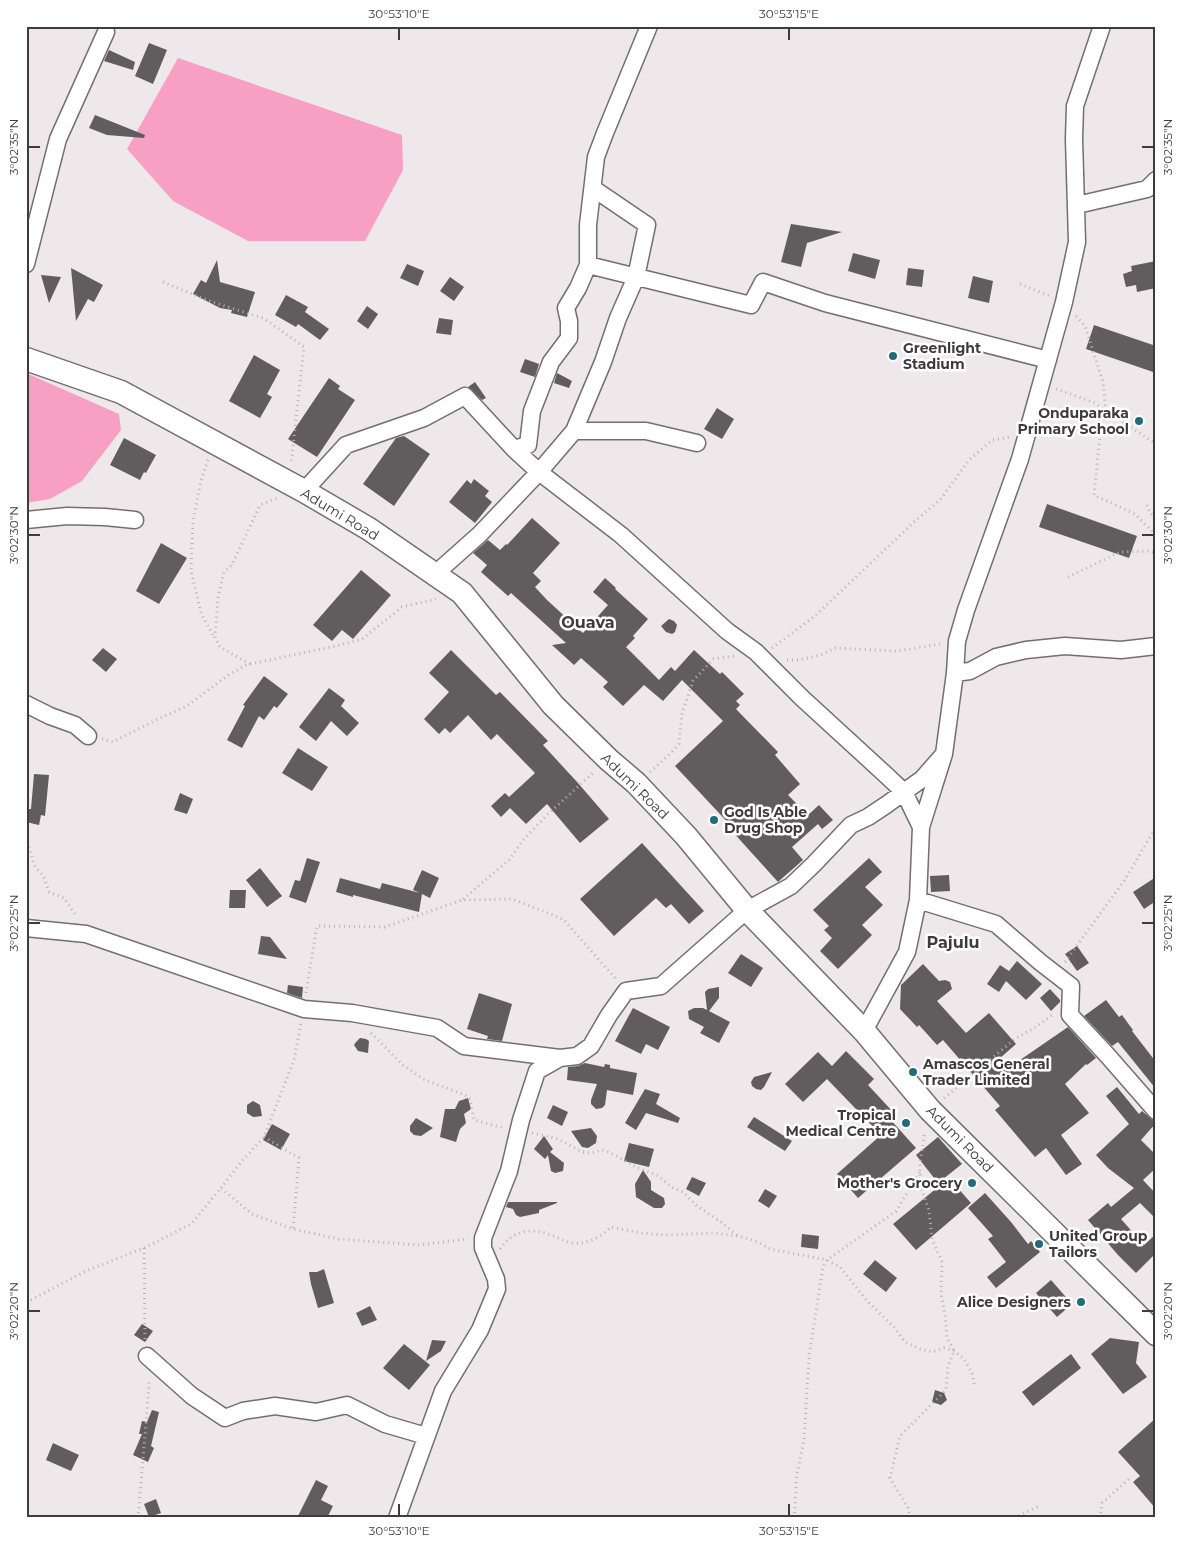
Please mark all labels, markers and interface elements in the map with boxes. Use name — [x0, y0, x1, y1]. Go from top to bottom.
text: 30°53'10"E — [368, 6, 430, 21]
text: 30°53'15"E — [759, 6, 819, 21]
text: 3°02'35"N — [6, 119, 21, 175]
text: 3°02'35"N — [1160, 119, 1175, 175]
place label: Greenlight Stadium — [903, 339, 981, 373]
marker: Greenlight Stadium — [887, 350, 899, 362]
place label: Onduparaka Primary School — [1018, 404, 1129, 438]
marker: Onduparaka Primary School — [1133, 415, 1145, 427]
street label: Adumi Road — [298, 484, 382, 544]
text: 3°02'30"N — [6, 506, 21, 564]
text: 3°02'30"N — [1160, 506, 1175, 564]
district label: Ouava — [561, 613, 615, 632]
street label: Adumi Road — [597, 749, 673, 823]
place label: God Is Able Drug Shop — [724, 803, 807, 837]
marker: God Is Able Drug Shop — [708, 814, 720, 826]
text: 3°02'25"N — [6, 895, 21, 951]
text: 3°02'25"N — [1160, 895, 1175, 951]
district label: Pajulu — [926, 933, 980, 952]
place label: Amascos General Trader Limited — [922, 1055, 1050, 1089]
marker: Amascos General Trader Limited — [907, 1066, 919, 1078]
street label: Adumi Road — [923, 1102, 997, 1176]
place label: Tropical Medical Centre — [786, 1106, 896, 1140]
marker: Tropical Medical Centre — [900, 1117, 912, 1129]
place label: Mother's Grocery — [837, 1174, 963, 1192]
marker: Mother's Grocery — [966, 1177, 978, 1189]
place label: United Group Tailors — [1049, 1227, 1148, 1261]
marker: United Group Tailors — [1033, 1238, 1045, 1250]
text: 3°02'20"N — [6, 1282, 21, 1340]
text: 3°02'20"N — [1160, 1282, 1175, 1340]
place label: Alice Designers — [956, 1293, 1072, 1311]
marker: Alice Designers — [1075, 1296, 1087, 1308]
text: 30°53'10"E — [368, 1523, 430, 1538]
text: 30°53'15"E — [759, 1523, 819, 1538]

